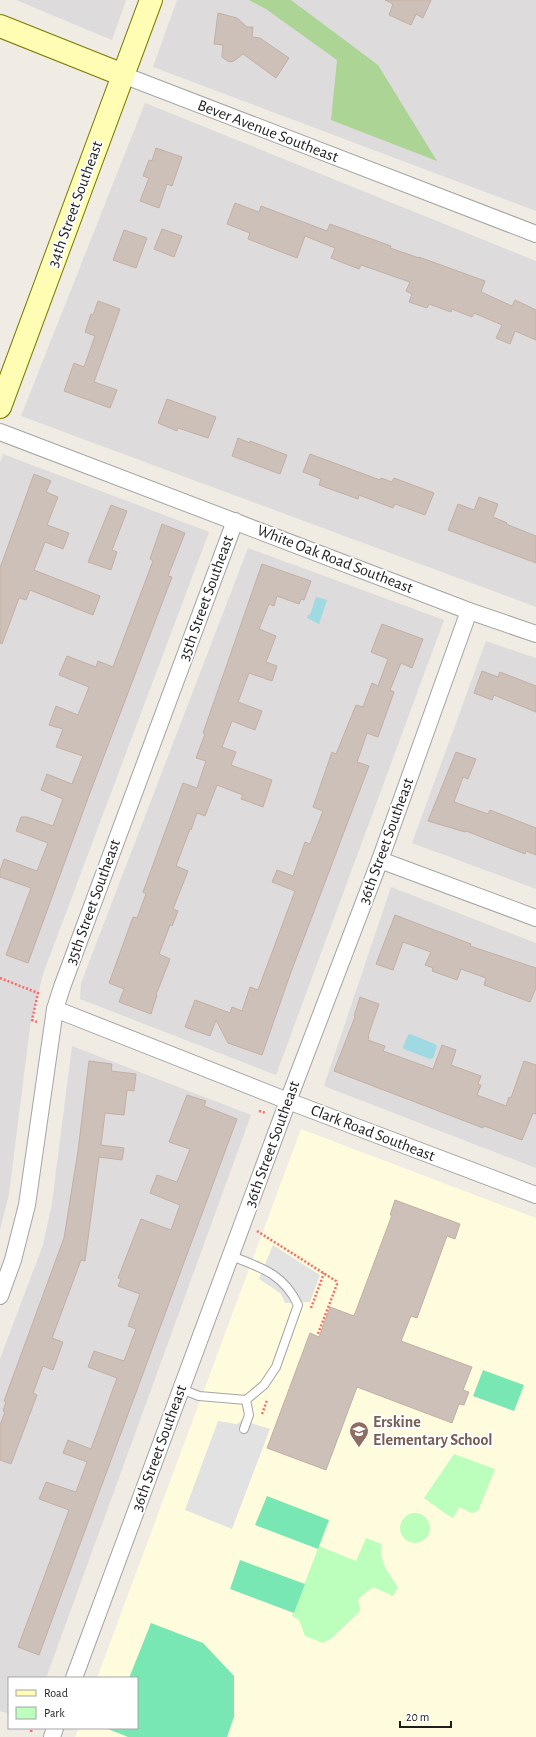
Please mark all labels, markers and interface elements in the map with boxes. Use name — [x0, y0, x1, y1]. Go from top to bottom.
street label: Bever Avenue Southeast — [195, 97, 341, 165]
street label: 34th Street Southeast — [45, 139, 105, 269]
street label: White Oak Road Southeast — [255, 522, 415, 596]
street label: 35th Street Southeast — [176, 533, 236, 663]
street label: 36th Street Southeast — [356, 776, 416, 906]
street label: 35th Street Southeast — [63, 837, 123, 967]
street label: 36th Street Southeast — [242, 1079, 302, 1209]
street label: Clark Road Southeast — [309, 1102, 437, 1164]
street label: 36th Street Southeast — [129, 1383, 189, 1513]
place label: Erskine Elementary School — [373, 1414, 493, 1449]
school or university icon: Erskine Elementary School — [348, 1420, 370, 1448]
legend — [8, 1677, 138, 1729]
text: Road — [44, 1687, 68, 1699]
scale bar — [400, 1703, 451, 1729]
text: Park — [44, 1707, 65, 1719]
text: 20 m — [406, 1711, 429, 1723]

